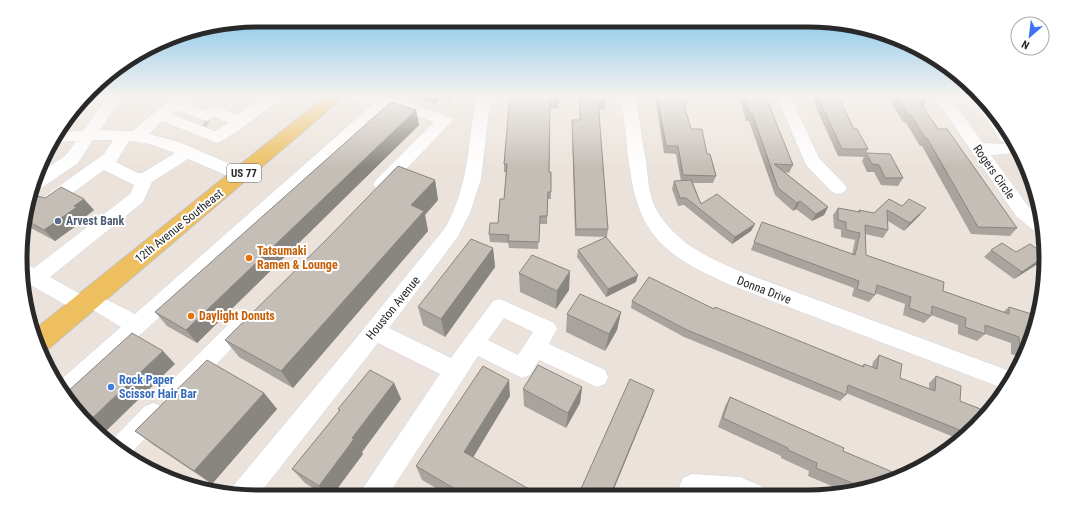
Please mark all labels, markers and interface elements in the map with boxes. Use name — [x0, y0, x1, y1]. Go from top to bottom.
north arrow — [1010, 16, 1050, 56]
text: N — [1019, 37, 1032, 52]
street label: Rogers Circle — [970, 142, 1018, 202]
road number: US 77 — [227, 164, 261, 182]
street label: 12th Avenue Southeast — [132, 186, 226, 266]
place label: Arvest Bank — [66, 214, 124, 228]
marker: Arvest Bank — [53, 216, 63, 226]
place label: Tatsumaki Ramen & Lounge — [257, 244, 338, 272]
marker: Tatsumaki Ramen & Lounge — [244, 253, 254, 263]
street label: Houston Avenue — [363, 273, 423, 342]
street label: Donna Drive — [735, 273, 793, 307]
place label: Daylight Donuts — [199, 309, 275, 323]
marker: Daylight Donuts — [186, 311, 196, 321]
place label: Rock Paper Scissor Hair Bar — [119, 373, 197, 401]
marker: Rock Paper Scissor Hair Bar — [106, 382, 116, 392]

